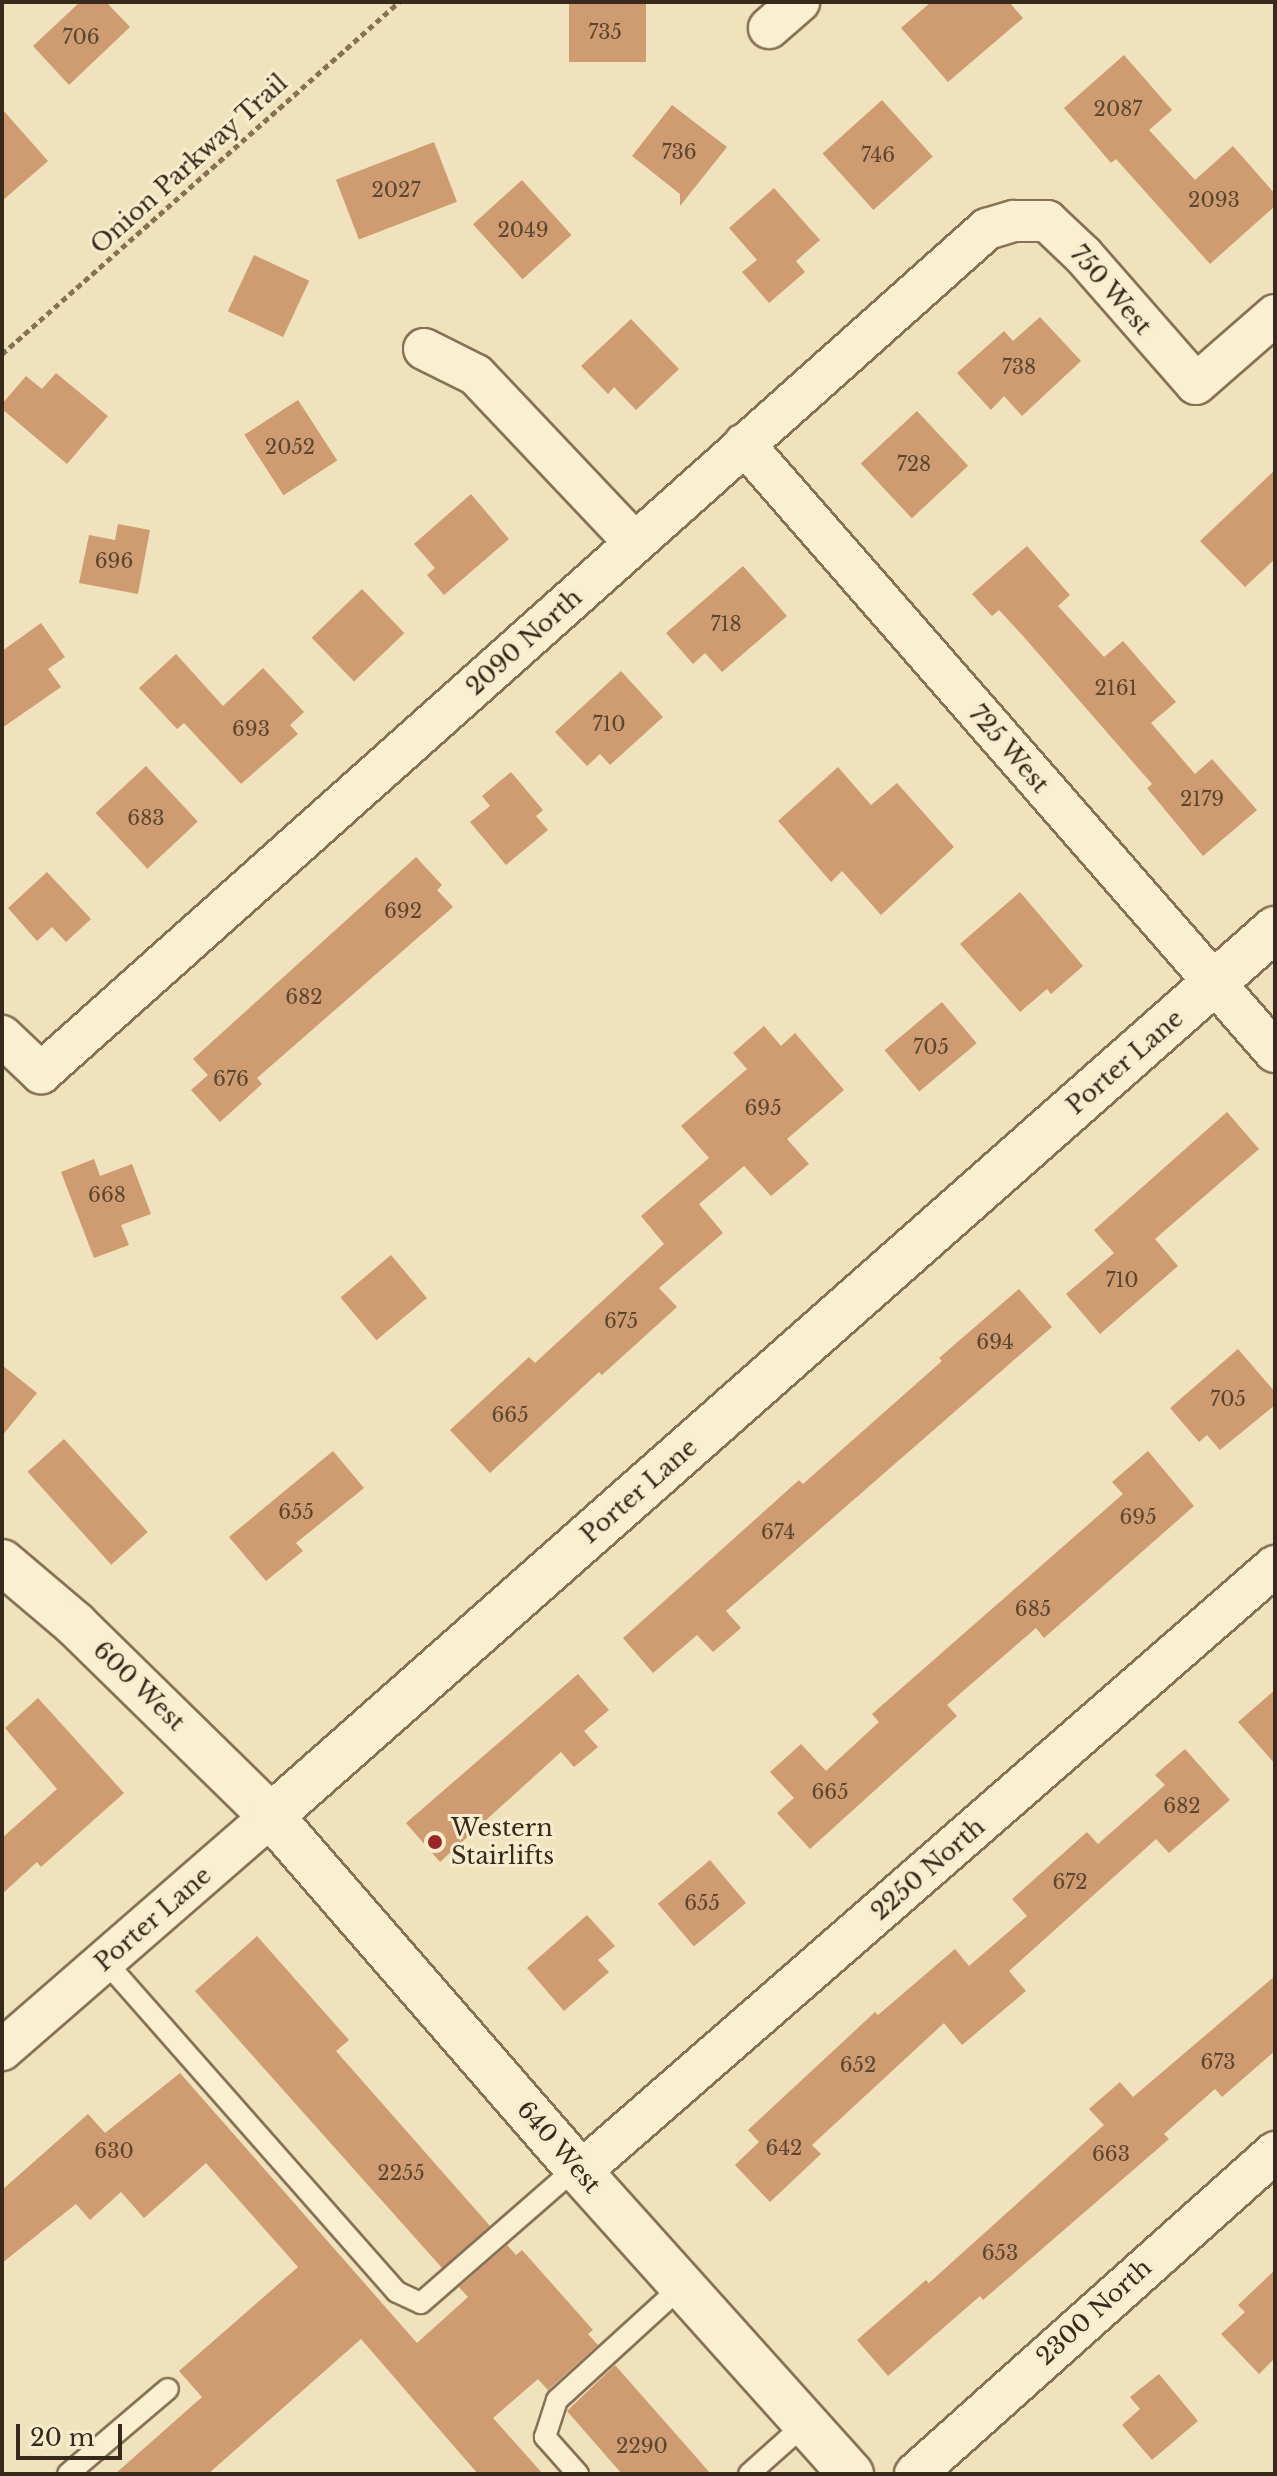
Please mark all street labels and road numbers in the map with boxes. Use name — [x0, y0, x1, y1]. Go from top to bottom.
street label: Onion Parkway Trail — [84, 68, 294, 260]
street label: 750 West — [1064, 239, 1158, 341]
street label: 2090 North — [460, 583, 588, 701]
street label: 725 West — [963, 699, 1055, 799]
street label: Porter Lane — [1061, 1004, 1189, 1120]
street label: Porter Lane — [575, 1433, 703, 1549]
street label: 600 West — [87, 1635, 191, 1737]
street label: 2250 North — [865, 1812, 991, 1926]
street label: Porter Lane — [89, 1861, 217, 1977]
street label: 640 West — [511, 2095, 607, 2199]
street label: 2300 North — [1031, 2253, 1157, 2371]

